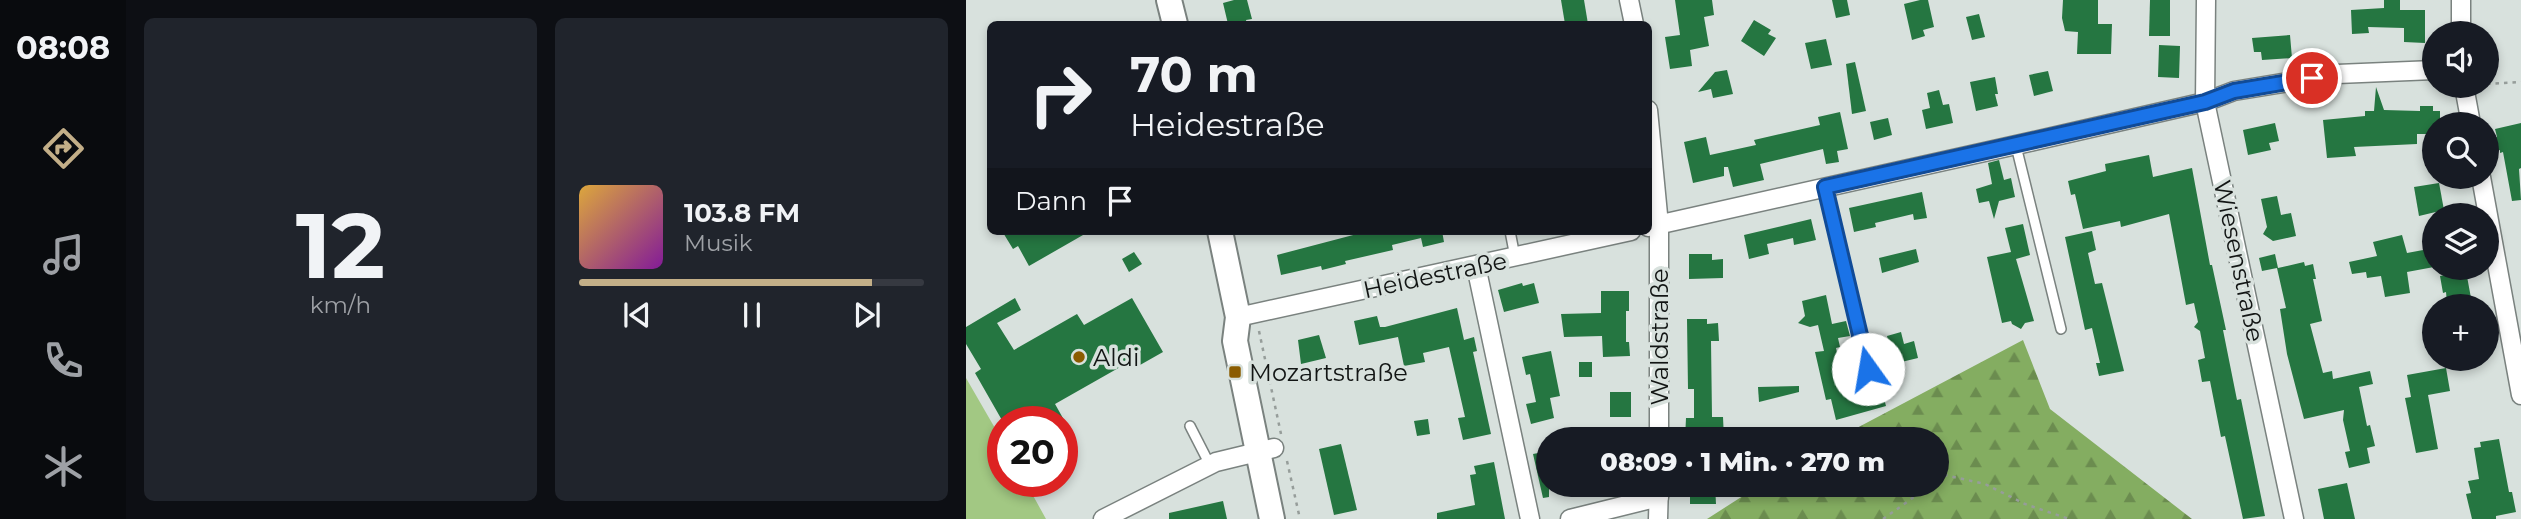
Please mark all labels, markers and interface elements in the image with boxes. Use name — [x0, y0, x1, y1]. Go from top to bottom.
map controls — [2422, 21, 2499, 371]
button: sound — [2422, 21, 2499, 98]
text: 08:08 — [16, 28, 110, 67]
text: 70 m — [1130, 45, 1258, 104]
pin — [2282, 48, 2342, 108]
icon: right — [1015, 49, 1106, 140]
icon: arrive — [2293, 59, 2331, 97]
text: Heidestraße — [1130, 105, 1325, 144]
button: search — [2422, 112, 2499, 189]
icon: directions — [39, 124, 88, 173]
street label: Wiesenstraße — [2208, 178, 2270, 344]
icon: arrive — [1101, 182, 1139, 220]
text: Dann — [1015, 185, 1087, 217]
text: 12 — [296, 190, 385, 301]
text: 103.8 FM — [684, 197, 800, 229]
button: layers — [2422, 203, 2499, 280]
text: Musik — [684, 229, 753, 257]
icon: music — [39, 230, 88, 279]
street label: Heidestraße — [1361, 246, 1509, 304]
street label: Waldstraße — [1645, 268, 1674, 406]
text: km/h — [310, 291, 371, 319]
button: + — [2422, 294, 2499, 371]
icon: previous — [618, 296, 656, 334]
icon: pause — [733, 296, 771, 334]
icon: next — [848, 296, 886, 334]
position arrow — [1831, 332, 1905, 406]
icon: phone — [39, 336, 88, 385]
place label: Aldi — [1093, 343, 1139, 372]
marker: Aldi — [1071, 349, 1087, 365]
place label: Mozartstraße — [1249, 358, 1408, 387]
marker: Mozartstraße — [1227, 364, 1243, 380]
speed limit sign: 20 — [987, 406, 1078, 497]
icon: climate — [39, 442, 88, 491]
text: 08:09 · 1 Min. · 270 m — [1600, 446, 1885, 478]

